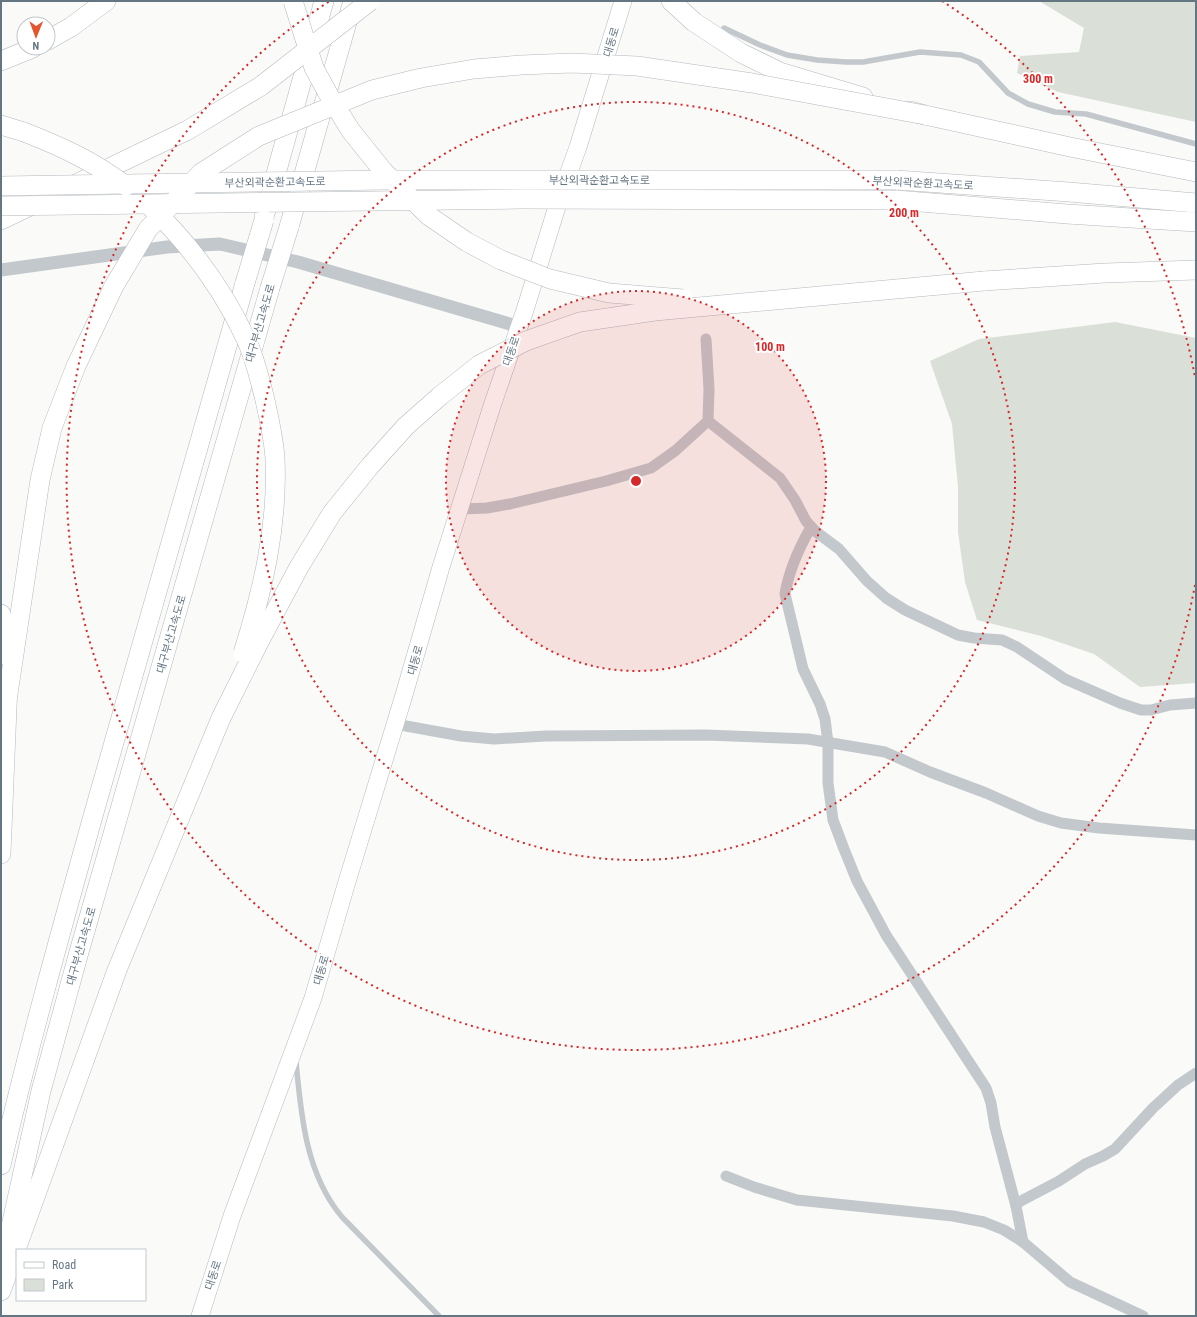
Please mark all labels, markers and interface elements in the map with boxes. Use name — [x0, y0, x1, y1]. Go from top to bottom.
north arrow — [16, 16, 56, 56]
street label: 대동로 — [601, 26, 622, 59]
text: N — [32, 39, 39, 52]
text: 300 m — [1023, 72, 1053, 86]
street label: 부산외곽순환고속도로 — [548, 174, 650, 187]
street label: 부산외곽순환고속도로 — [872, 174, 974, 193]
street label: 부산외곽순환고속도로 — [224, 175, 326, 190]
text: 200 m — [889, 206, 919, 220]
street label: 대구부산고속도로 — [243, 282, 278, 364]
street label: 대동로 — [500, 335, 523, 368]
text: 100 m — [755, 340, 785, 354]
centre of rings — [629, 474, 643, 488]
street label: 대구부산고속도로 — [154, 593, 189, 675]
street label: 대동로 — [405, 644, 426, 677]
street label: 대구부산고속도로 — [64, 905, 99, 987]
street label: 대동로 — [311, 954, 332, 987]
legend — [16, 1249, 146, 1301]
text: Road — [52, 1258, 76, 1272]
street label: 대동로 — [203, 1259, 224, 1292]
text: Park — [52, 1278, 74, 1292]

